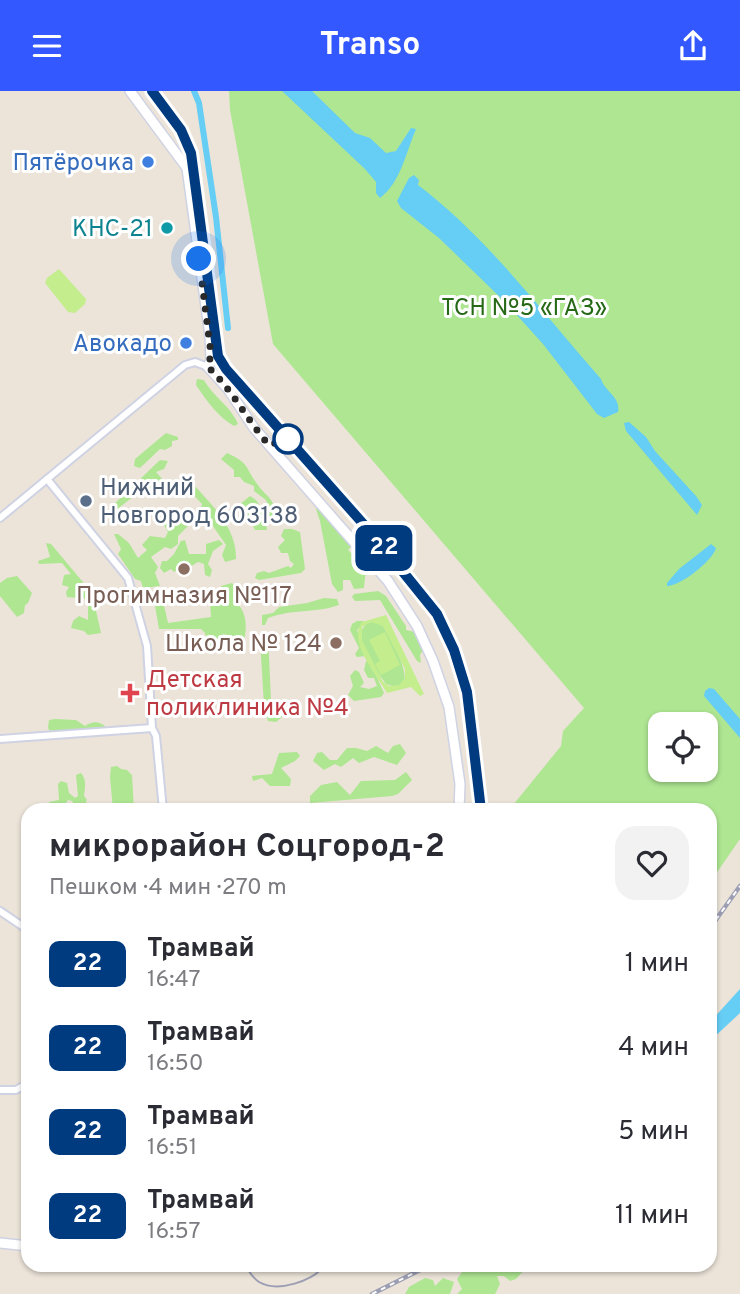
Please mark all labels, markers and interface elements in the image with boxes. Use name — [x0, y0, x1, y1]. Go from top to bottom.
text: Transo — [320, 26, 420, 66]
icon: menu — [28, 27, 66, 65]
icon: share — [674, 27, 712, 65]
place label: Пятёрочка — [13, 149, 134, 179]
marker: Пятёрочка — [140, 154, 156, 170]
place label: КНС-21 — [72, 215, 153, 245]
marker: КНС-21 — [159, 220, 175, 236]
your location — [181, 241, 216, 276]
park label: ТСН №5 «ГАЗ» — [441, 294, 607, 324]
place label: Авокадо — [73, 330, 172, 360]
marker: Авокадо — [178, 335, 194, 351]
unlabelled marker — [273, 424, 303, 454]
place label: Нижний Новгород 603138 — [100, 474, 299, 532]
marker: Нижний Новгород 603138 — [78, 493, 94, 509]
line badge: 22 — [352, 525, 416, 571]
text: 22 — [369, 533, 399, 563]
marker: Прогимназия №117 — [176, 561, 192, 577]
place label: Прогимназия №117 — [76, 582, 292, 612]
place label: Школа № 124 — [165, 630, 322, 660]
marker: Школа № 124 — [328, 635, 344, 651]
place label: Детская поликлиника №4 — [146, 666, 349, 724]
marker: Детская поликлиника №4 — [120, 683, 140, 703]
map controls — [648, 712, 718, 782]
button: locate — [648, 712, 718, 782]
button: heart — [615, 826, 689, 900]
text: микрорайон Соцгород-2 — [49, 827, 445, 869]
text: Пешком · 4 мин · 270 m — [49, 874, 287, 903]
text: Трамвай — [147, 933, 255, 966]
text: 1 мин — [625, 948, 689, 981]
text: 22 — [73, 949, 102, 979]
text: 16:47 — [147, 966, 201, 995]
text: Трамвай — [147, 1017, 255, 1050]
text: 4 мин — [618, 1032, 689, 1065]
text: 22 — [73, 1033, 102, 1063]
text: 16:50 — [147, 1050, 204, 1079]
text: Трамвай — [147, 1101, 255, 1134]
text: 5 мин — [618, 1116, 689, 1149]
text: 22 — [73, 1117, 102, 1147]
text: 16:51 — [147, 1134, 197, 1163]
text: Трамвай — [147, 1185, 255, 1218]
text: 11 мин — [615, 1200, 689, 1233]
text: 22 — [73, 1201, 102, 1231]
text: 16:57 — [147, 1218, 201, 1247]

